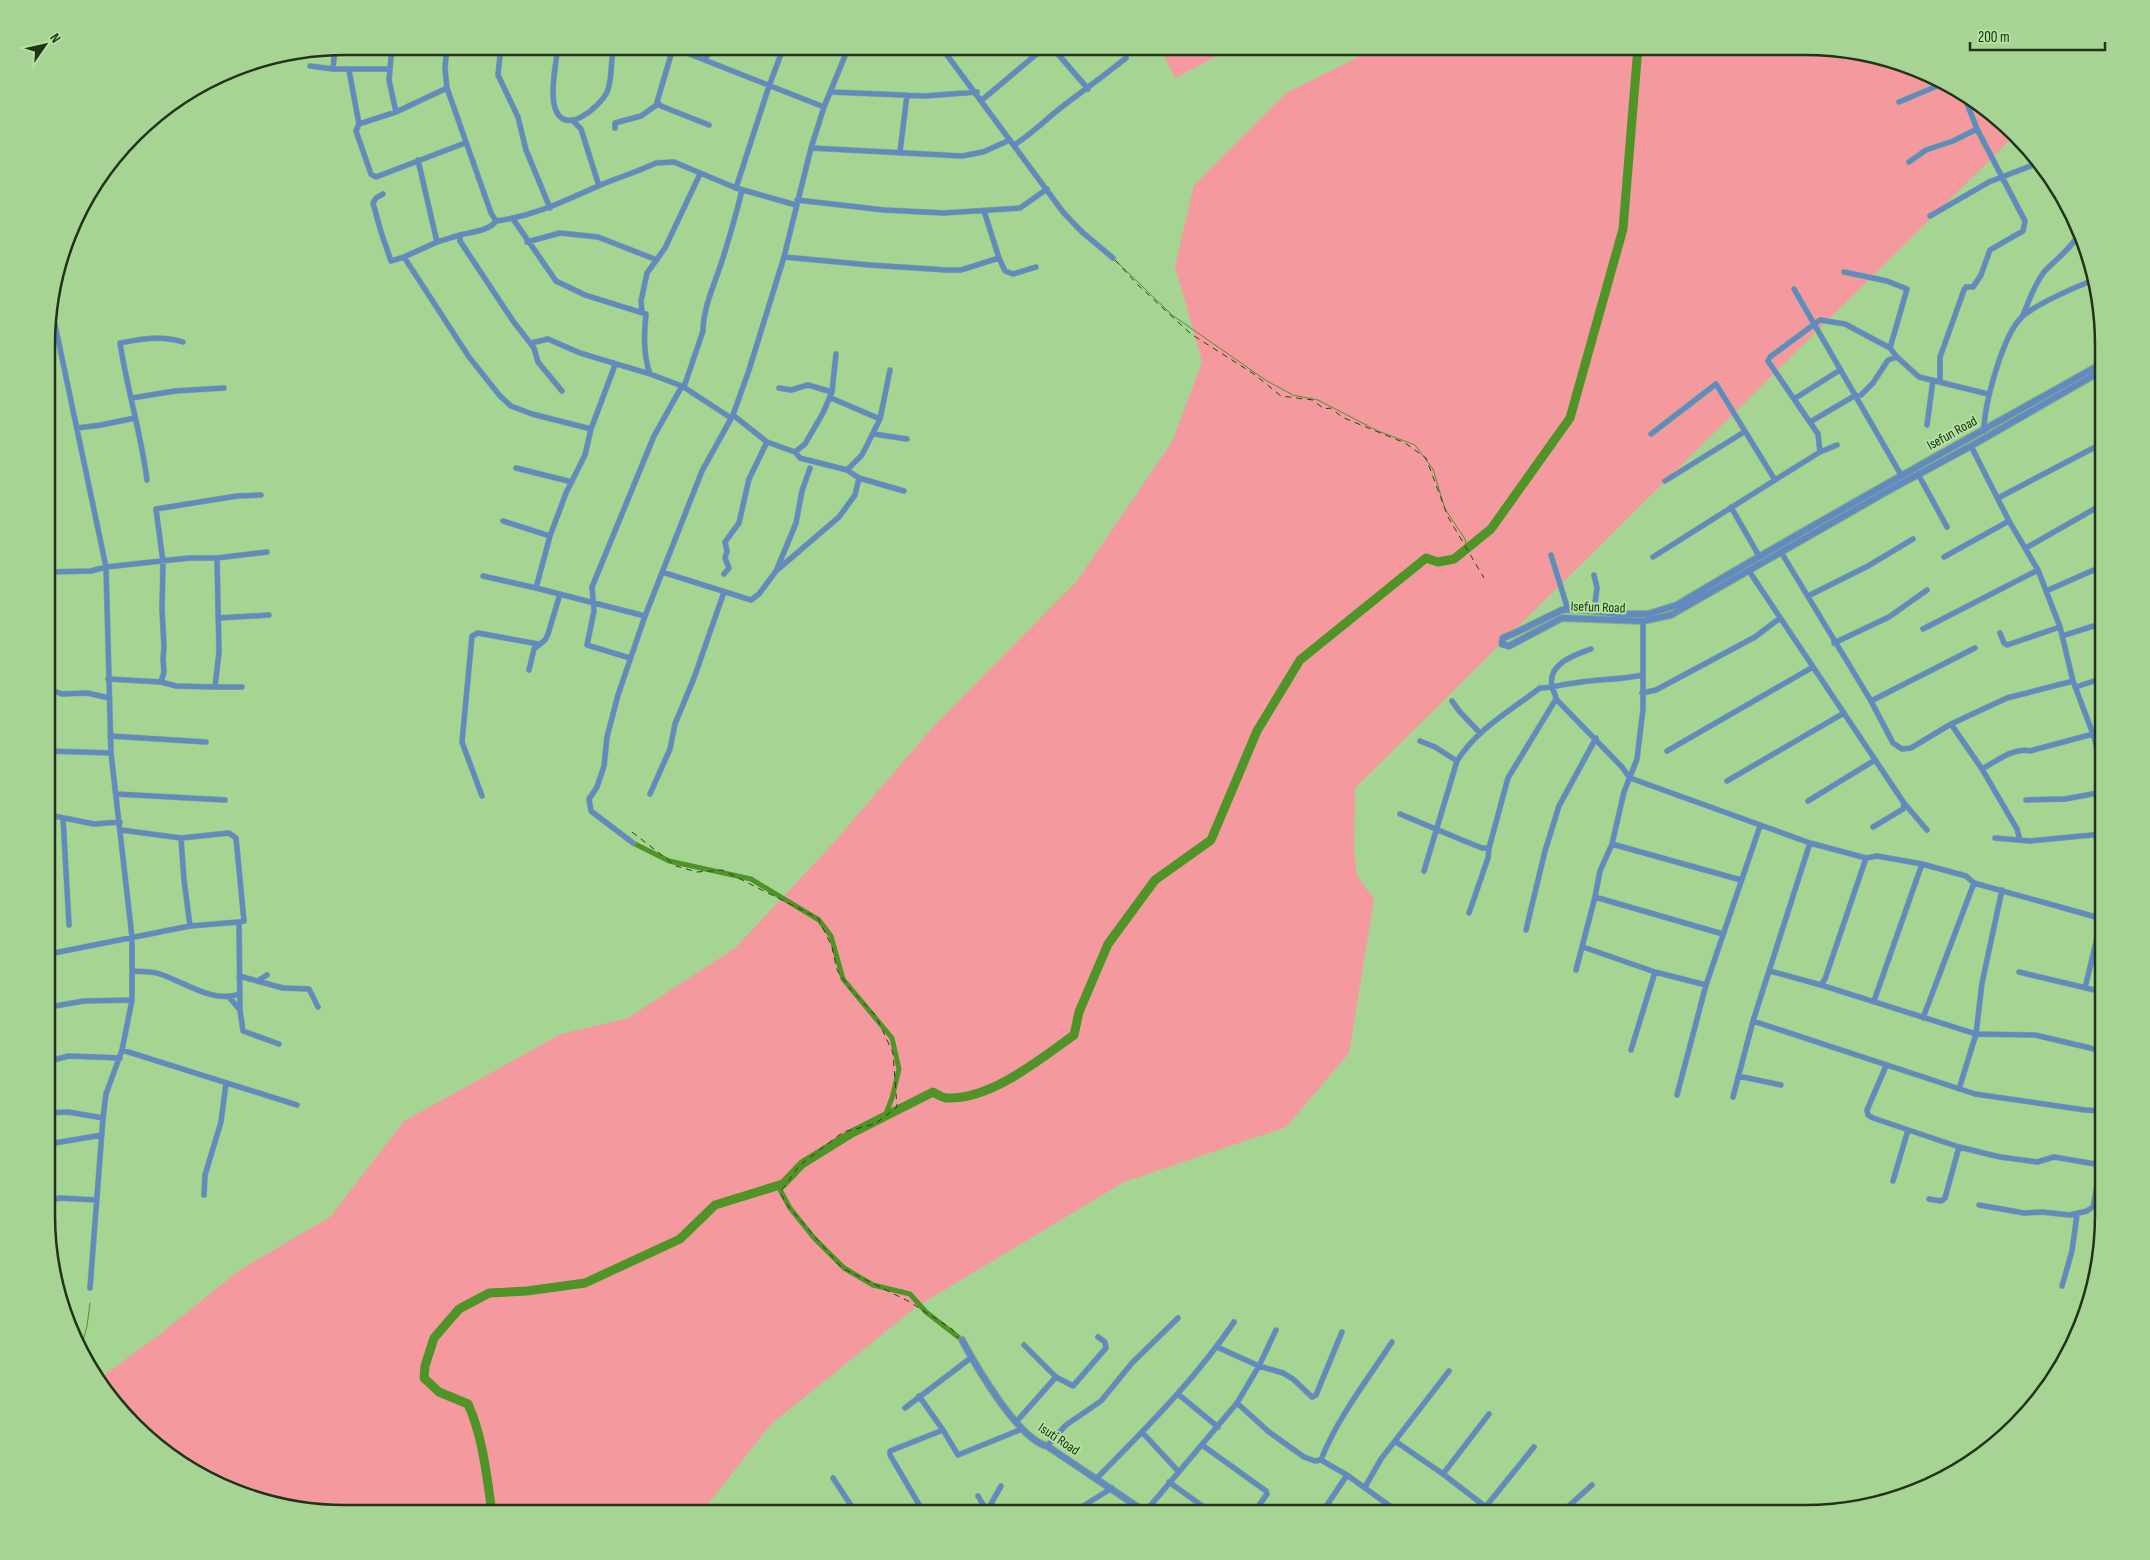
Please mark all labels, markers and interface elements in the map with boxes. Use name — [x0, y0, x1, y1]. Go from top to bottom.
north arrow — [20, 20, 70, 70]
scale bar — [1970, 20, 2105, 52]
text: 200 m — [1978, 28, 2010, 47]
text: N — [46, 30, 65, 46]
street label: Isefun Road — [1924, 412, 1980, 454]
street label: Isefun Road — [1570, 598, 1626, 616]
street label: Isuti Road — [1035, 1419, 1083, 1459]

